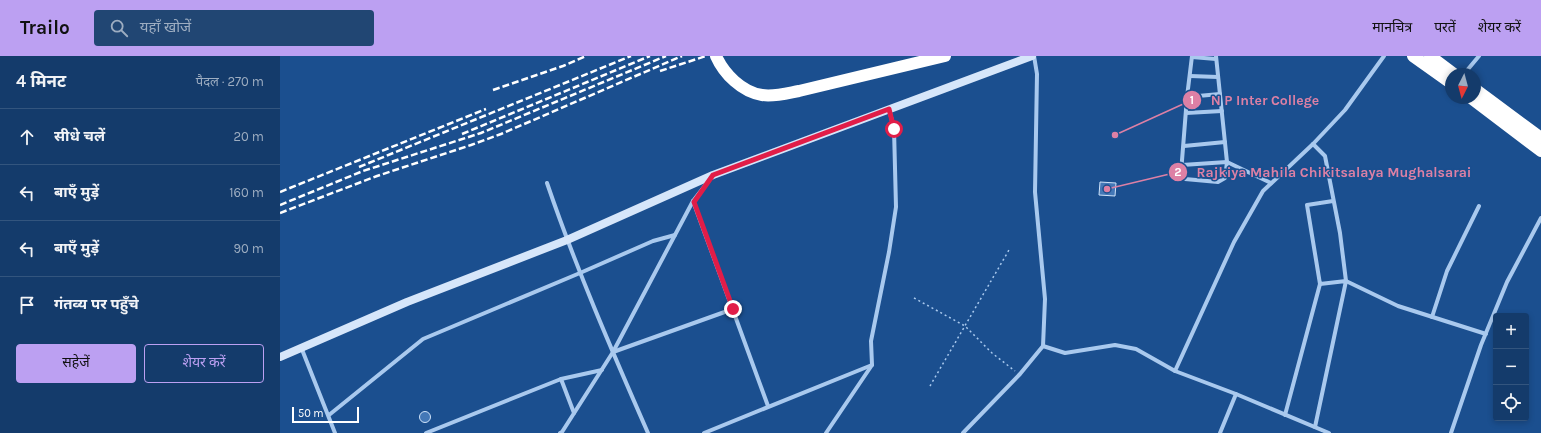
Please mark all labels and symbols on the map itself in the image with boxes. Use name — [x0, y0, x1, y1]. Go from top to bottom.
north arrow — [1445, 68, 1481, 104]
callout: N P Inter College — [1182, 87, 1327, 113]
text: N P Inter College — [1211, 92, 1319, 109]
text: 1 — [1190, 93, 1194, 107]
route start — [885, 120, 903, 138]
callout: Rajkiya Mahila Chikitsalaya Mughalsarai — [1168, 159, 1479, 185]
text: Rajkiya Mahila Chikitsalaya Mughalsarai — [1197, 164, 1471, 181]
text: 2 — [1174, 165, 1182, 179]
route end — [724, 300, 742, 318]
scale bar — [292, 405, 359, 424]

